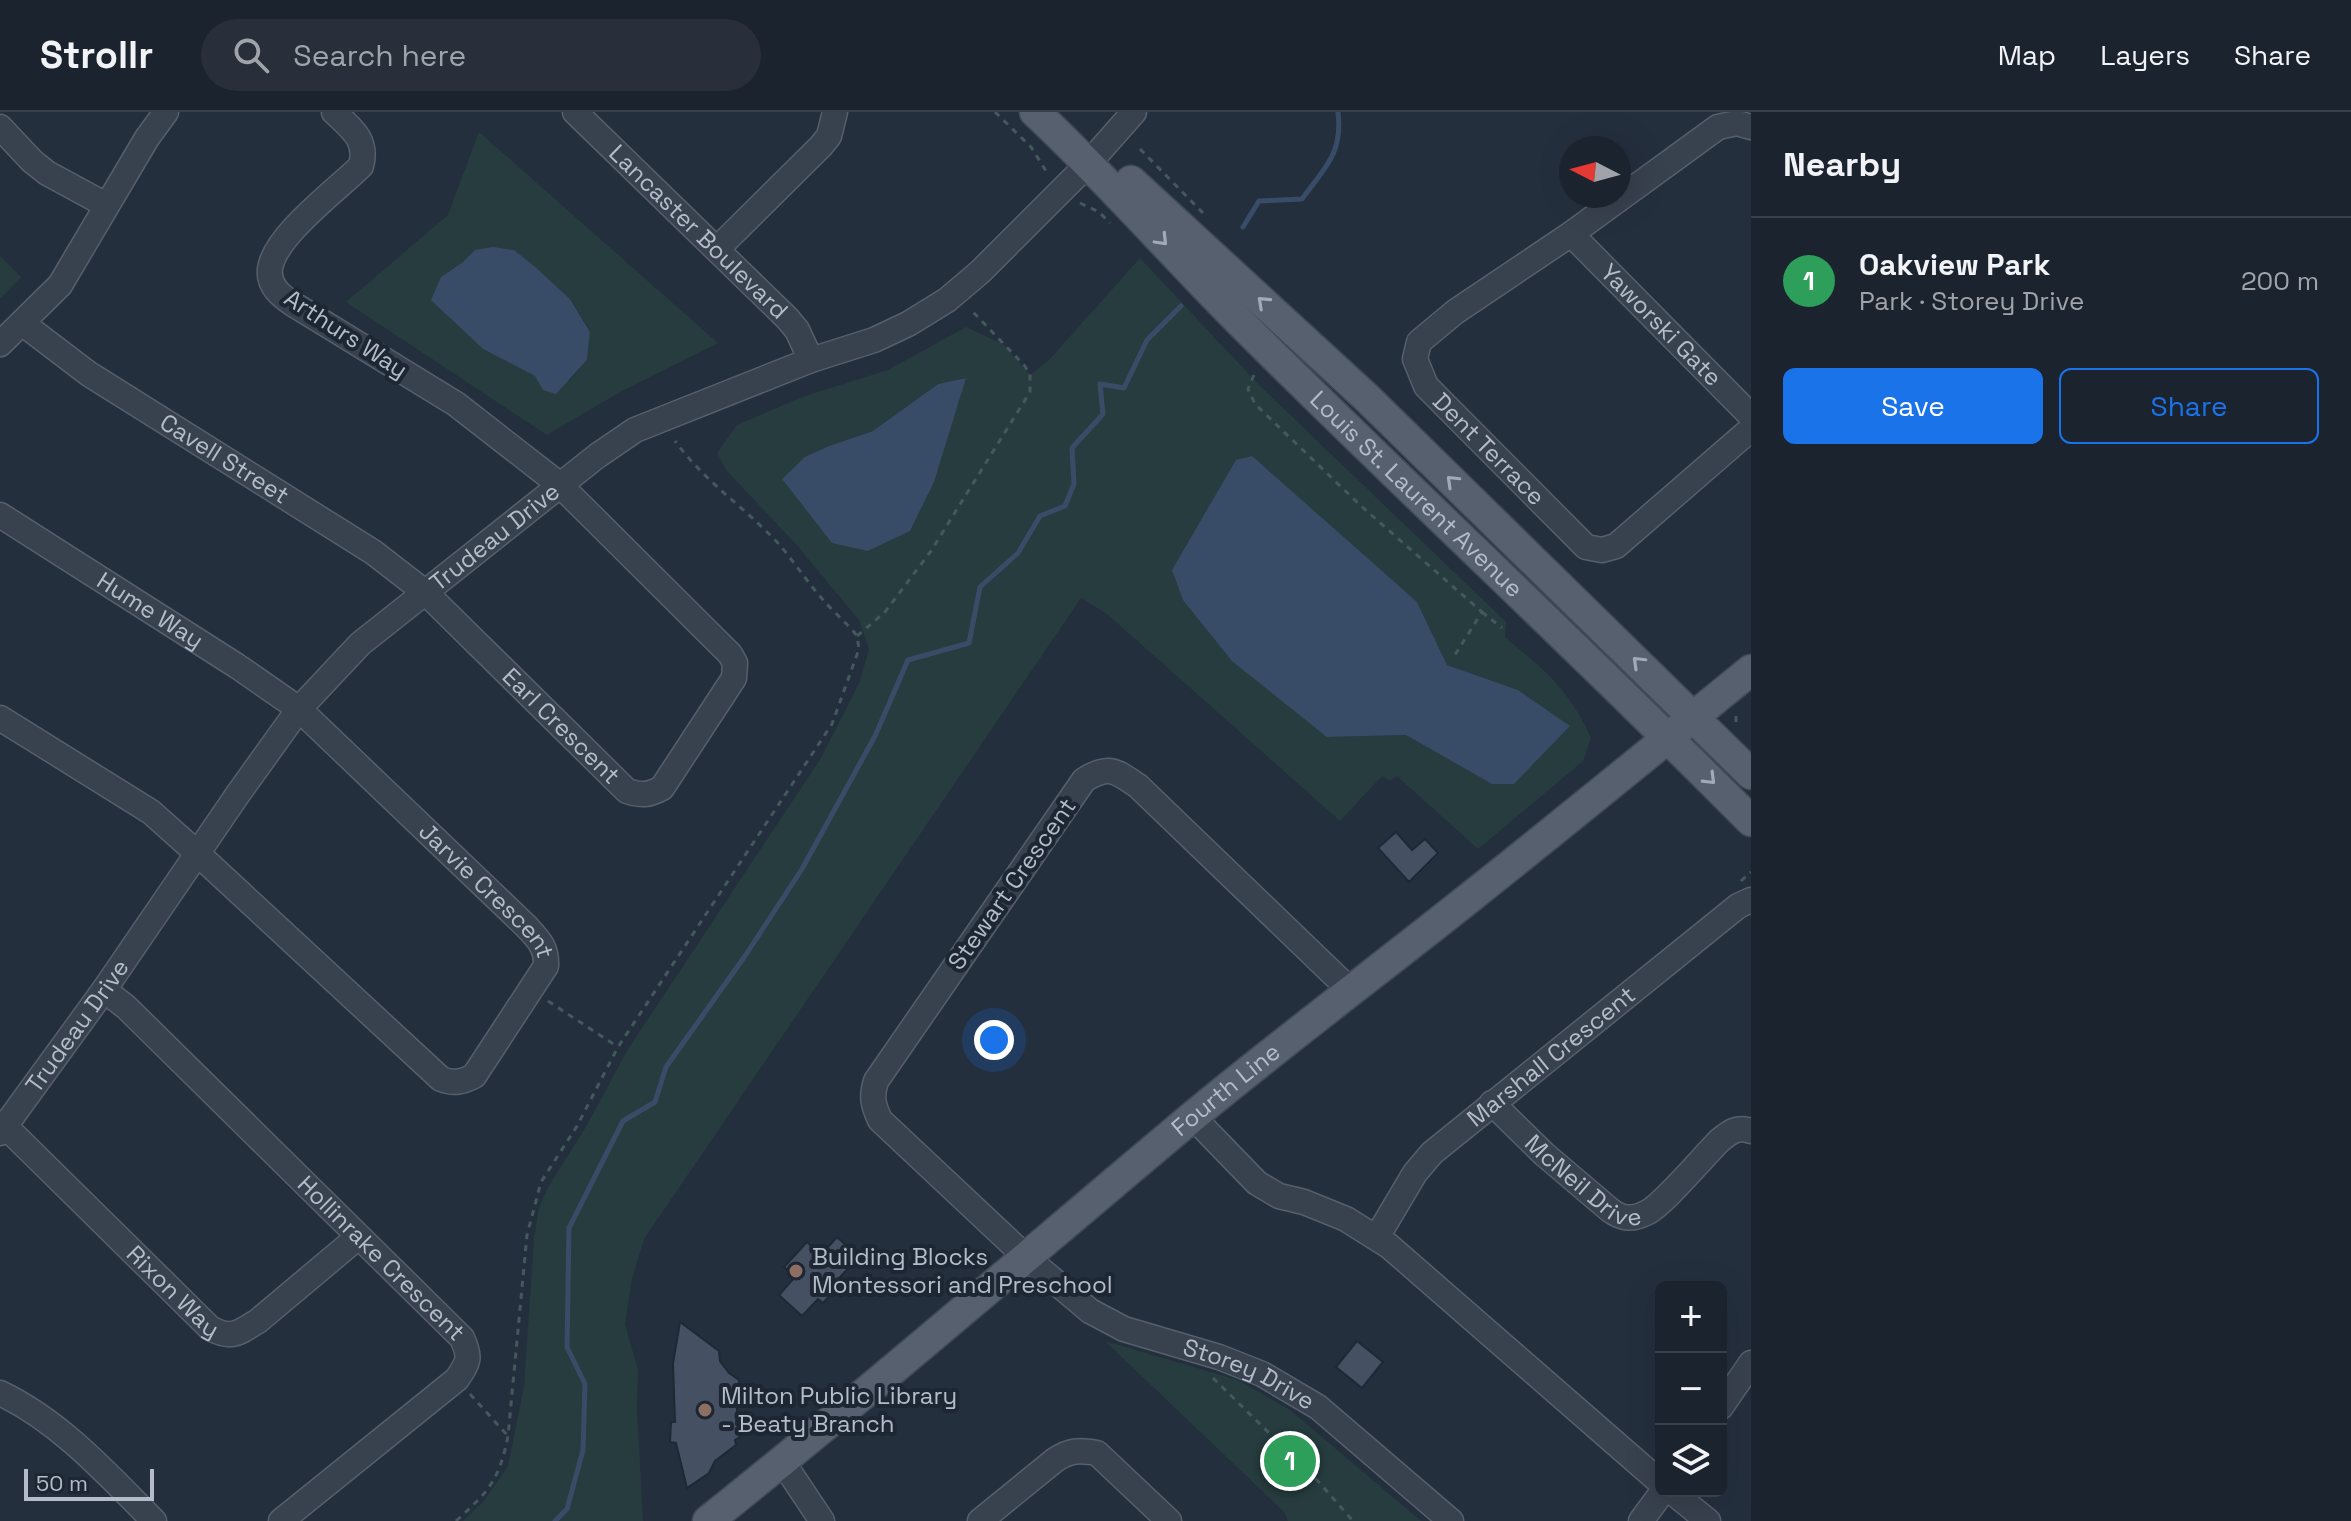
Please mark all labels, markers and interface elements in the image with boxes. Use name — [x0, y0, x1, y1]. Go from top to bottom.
search box — [201, 19, 761, 91]
text: Strollr — [40, 31, 153, 79]
icon: search — [229, 33, 273, 77]
text: Search here — [293, 36, 466, 75]
text: Map — [1998, 37, 2056, 73]
text: Layers — [2100, 37, 2190, 73]
text: Share — [2234, 37, 2311, 73]
north arrow — [1559, 136, 1631, 208]
street label: Lancaster Boulevard — [603, 138, 795, 325]
text: Nearby — [1783, 143, 1901, 186]
one-way arrow — [1152, 231, 1167, 245]
text: Oakview Park — [1859, 245, 2050, 284]
street label: Yaworski Gate — [1594, 257, 1729, 393]
text: 1 — [1803, 264, 1815, 298]
text: 200 m — [2241, 264, 2319, 298]
street label: Arthurs Way — [279, 282, 414, 385]
text: Park · Storey Drive — [1859, 284, 2084, 318]
one-way arrow — [1258, 297, 1272, 312]
button: Save — [1783, 368, 2043, 444]
button: Share — [2059, 368, 2319, 444]
street label: Louis St. Laurent Avenue — [1304, 384, 1530, 604]
street label: Dent Terrace — [1426, 386, 1552, 512]
street label: Cavell Street — [154, 406, 295, 511]
one-way arrow — [1447, 475, 1461, 490]
street label: Trudeau Drive — [423, 476, 566, 598]
street label: Hume Way — [91, 565, 209, 656]
one-way arrow — [1633, 657, 1648, 671]
street label: Earl Crescent — [496, 661, 627, 791]
one-way arrow — [1701, 770, 1715, 784]
street label: Stewart Crescent — [941, 792, 1083, 976]
street label: Jarvie Crescent — [412, 816, 561, 962]
street label: Trudeau Drive — [18, 953, 136, 1099]
street label: Marshall Crescent — [1461, 979, 1641, 1134]
your location — [974, 1020, 1014, 1060]
street label: Fourth Line — [1165, 1036, 1286, 1143]
street label: McNeil Drive — [1518, 1128, 1644, 1233]
street label: Hollinrake Crescent — [291, 1169, 472, 1347]
street label: Rixon Way — [120, 1238, 224, 1345]
place label: Building Blocks Montessori and Preschool — [812, 1241, 1113, 1300]
marker: Building Blocks Montessori and Preschool — [787, 1262, 805, 1280]
map controls — [1655, 1281, 1727, 1497]
button: + — [1655, 1281, 1727, 1353]
street label: Storey Drive — [1180, 1331, 1321, 1417]
button: − — [1655, 1353, 1727, 1425]
place label: Milton Public Library - Beaty Branch — [721, 1380, 957, 1439]
marker: Milton Public Library - Beaty Branch — [696, 1401, 714, 1419]
button: layers — [1655, 1425, 1727, 1497]
pin: 1 — [1264, 1431, 1316, 1491]
scale bar — [24, 1465, 154, 1501]
text: 50 m — [36, 1469, 88, 1497]

